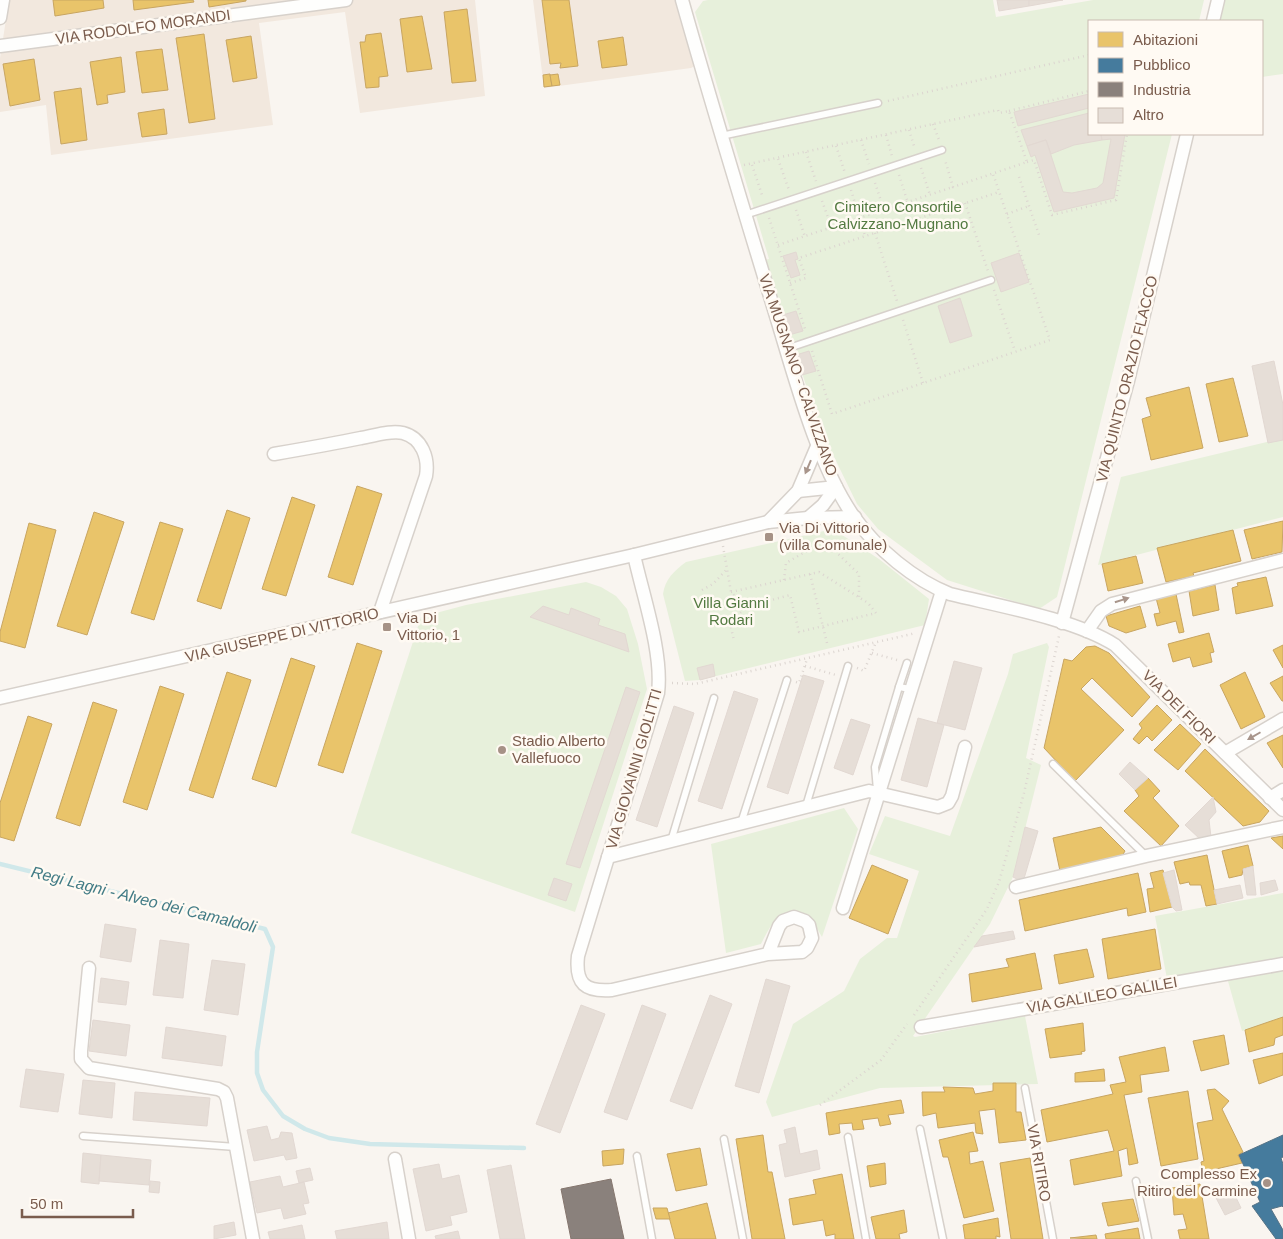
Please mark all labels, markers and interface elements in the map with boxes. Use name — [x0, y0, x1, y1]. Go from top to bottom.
street label: VIA RODOLFO MORANDI — [54, 6, 232, 47]
legend — [1088, 20, 1263, 135]
text: Abitazioni — [1133, 31, 1198, 48]
text: Pubblico — [1133, 56, 1191, 73]
text: Industria — [1133, 81, 1191, 98]
text: Altro — [1133, 106, 1164, 123]
park label: Cimitero Consortile Calvizzano-Mugnano — [828, 198, 968, 232]
street label: VIA MUGNANO - CALVIZZANO — [756, 272, 841, 478]
street label: VIA QUINTO ORAZIO FLACCO — [1093, 274, 1160, 484]
one-way arrow — [804, 460, 812, 475]
place label: Via Di Vittorio (villa Comunale) — [779, 519, 887, 553]
marker: Via Di Vittorio (villa Comunale) — [763, 531, 775, 543]
park label: Villa Gianni Rodari — [693, 594, 769, 628]
one-way arrow — [1115, 596, 1130, 603]
street label: VIA GIUSEPPE DI VITTORIO — [183, 604, 380, 665]
place label: Via Di Vittorio, 1 — [397, 609, 460, 643]
marker: Via Di Vittorio, 1 — [381, 621, 393, 633]
street label: VIA DEI FIORI — [1139, 666, 1220, 747]
street label: VIA GIOVANNI GIOLITTI — [602, 687, 665, 851]
place label: Stadio Alberto Vallefuoco — [512, 732, 605, 766]
one-way arrow — [1247, 732, 1260, 741]
marker: Stadio Alberto Vallefuoco — [496, 744, 508, 756]
water label: Regi Lagni - Alveo dei Camaldoli — [29, 863, 259, 936]
street label: VIA GALILEO GALILEI — [1025, 973, 1179, 1016]
street label: VIA RITIRO — [1024, 1123, 1055, 1203]
place label: Complesso Ex Ritiro del Carmine — [1137, 1165, 1257, 1199]
marker: Complesso Ex Ritiro del Carmine — [1261, 1177, 1273, 1189]
scale bar — [22, 1186, 134, 1218]
text: 50 m — [30, 1195, 63, 1212]

